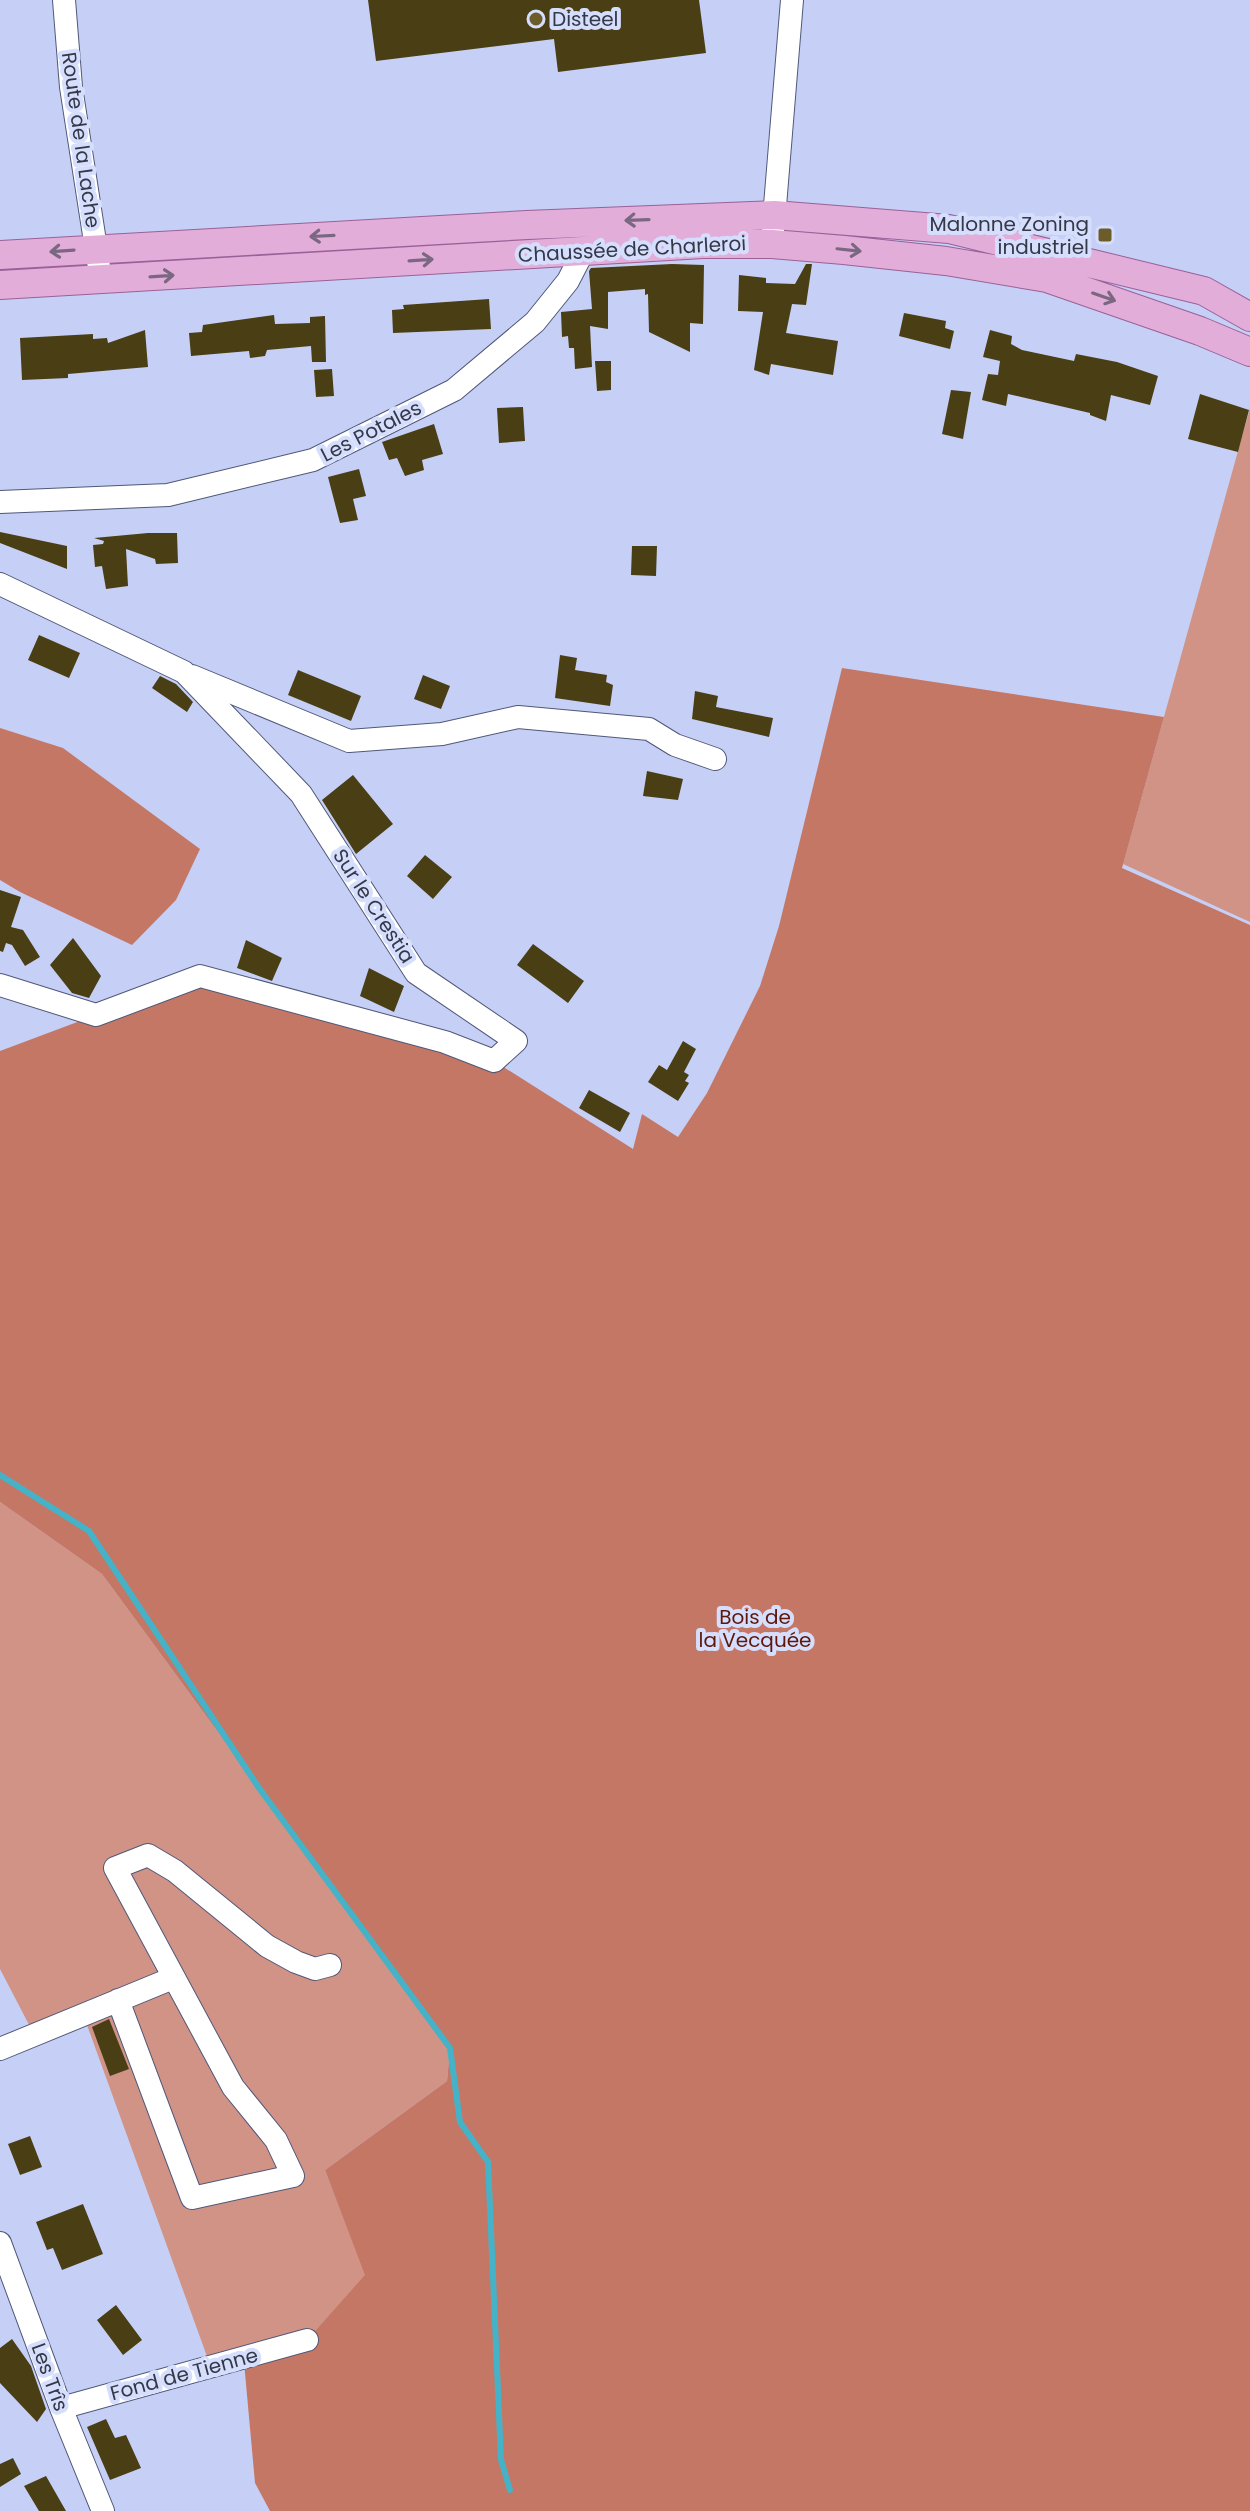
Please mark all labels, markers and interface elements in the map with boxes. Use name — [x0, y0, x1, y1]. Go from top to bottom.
place label: Disteel — [552, 5, 619, 33]
marker: Disteel — [527, 10, 545, 28]
street label: Route de la Lache — [55, 50, 107, 230]
place label: Malonne Zoning industriel — [930, 210, 1089, 261]
one-way arrow — [624, 213, 651, 228]
marker: Malonne Zoning industriel — [1096, 226, 1114, 244]
one-way arrow — [309, 229, 336, 244]
street label: Chaussée de Charleroi — [517, 229, 747, 269]
one-way arrow — [835, 243, 862, 258]
one-way arrow — [49, 244, 76, 259]
one-way arrow — [407, 252, 434, 267]
one-way arrow — [148, 268, 175, 283]
one-way arrow — [1092, 291, 1117, 306]
street label: Les Potales — [316, 394, 426, 468]
street label: Sur le Crestia — [326, 843, 422, 969]
park label: Bois de la Vecquée — [699, 1603, 811, 1654]
street label: Les Trîs — [25, 2339, 75, 2415]
street label: Fond de Tienne — [107, 2341, 261, 2407]

